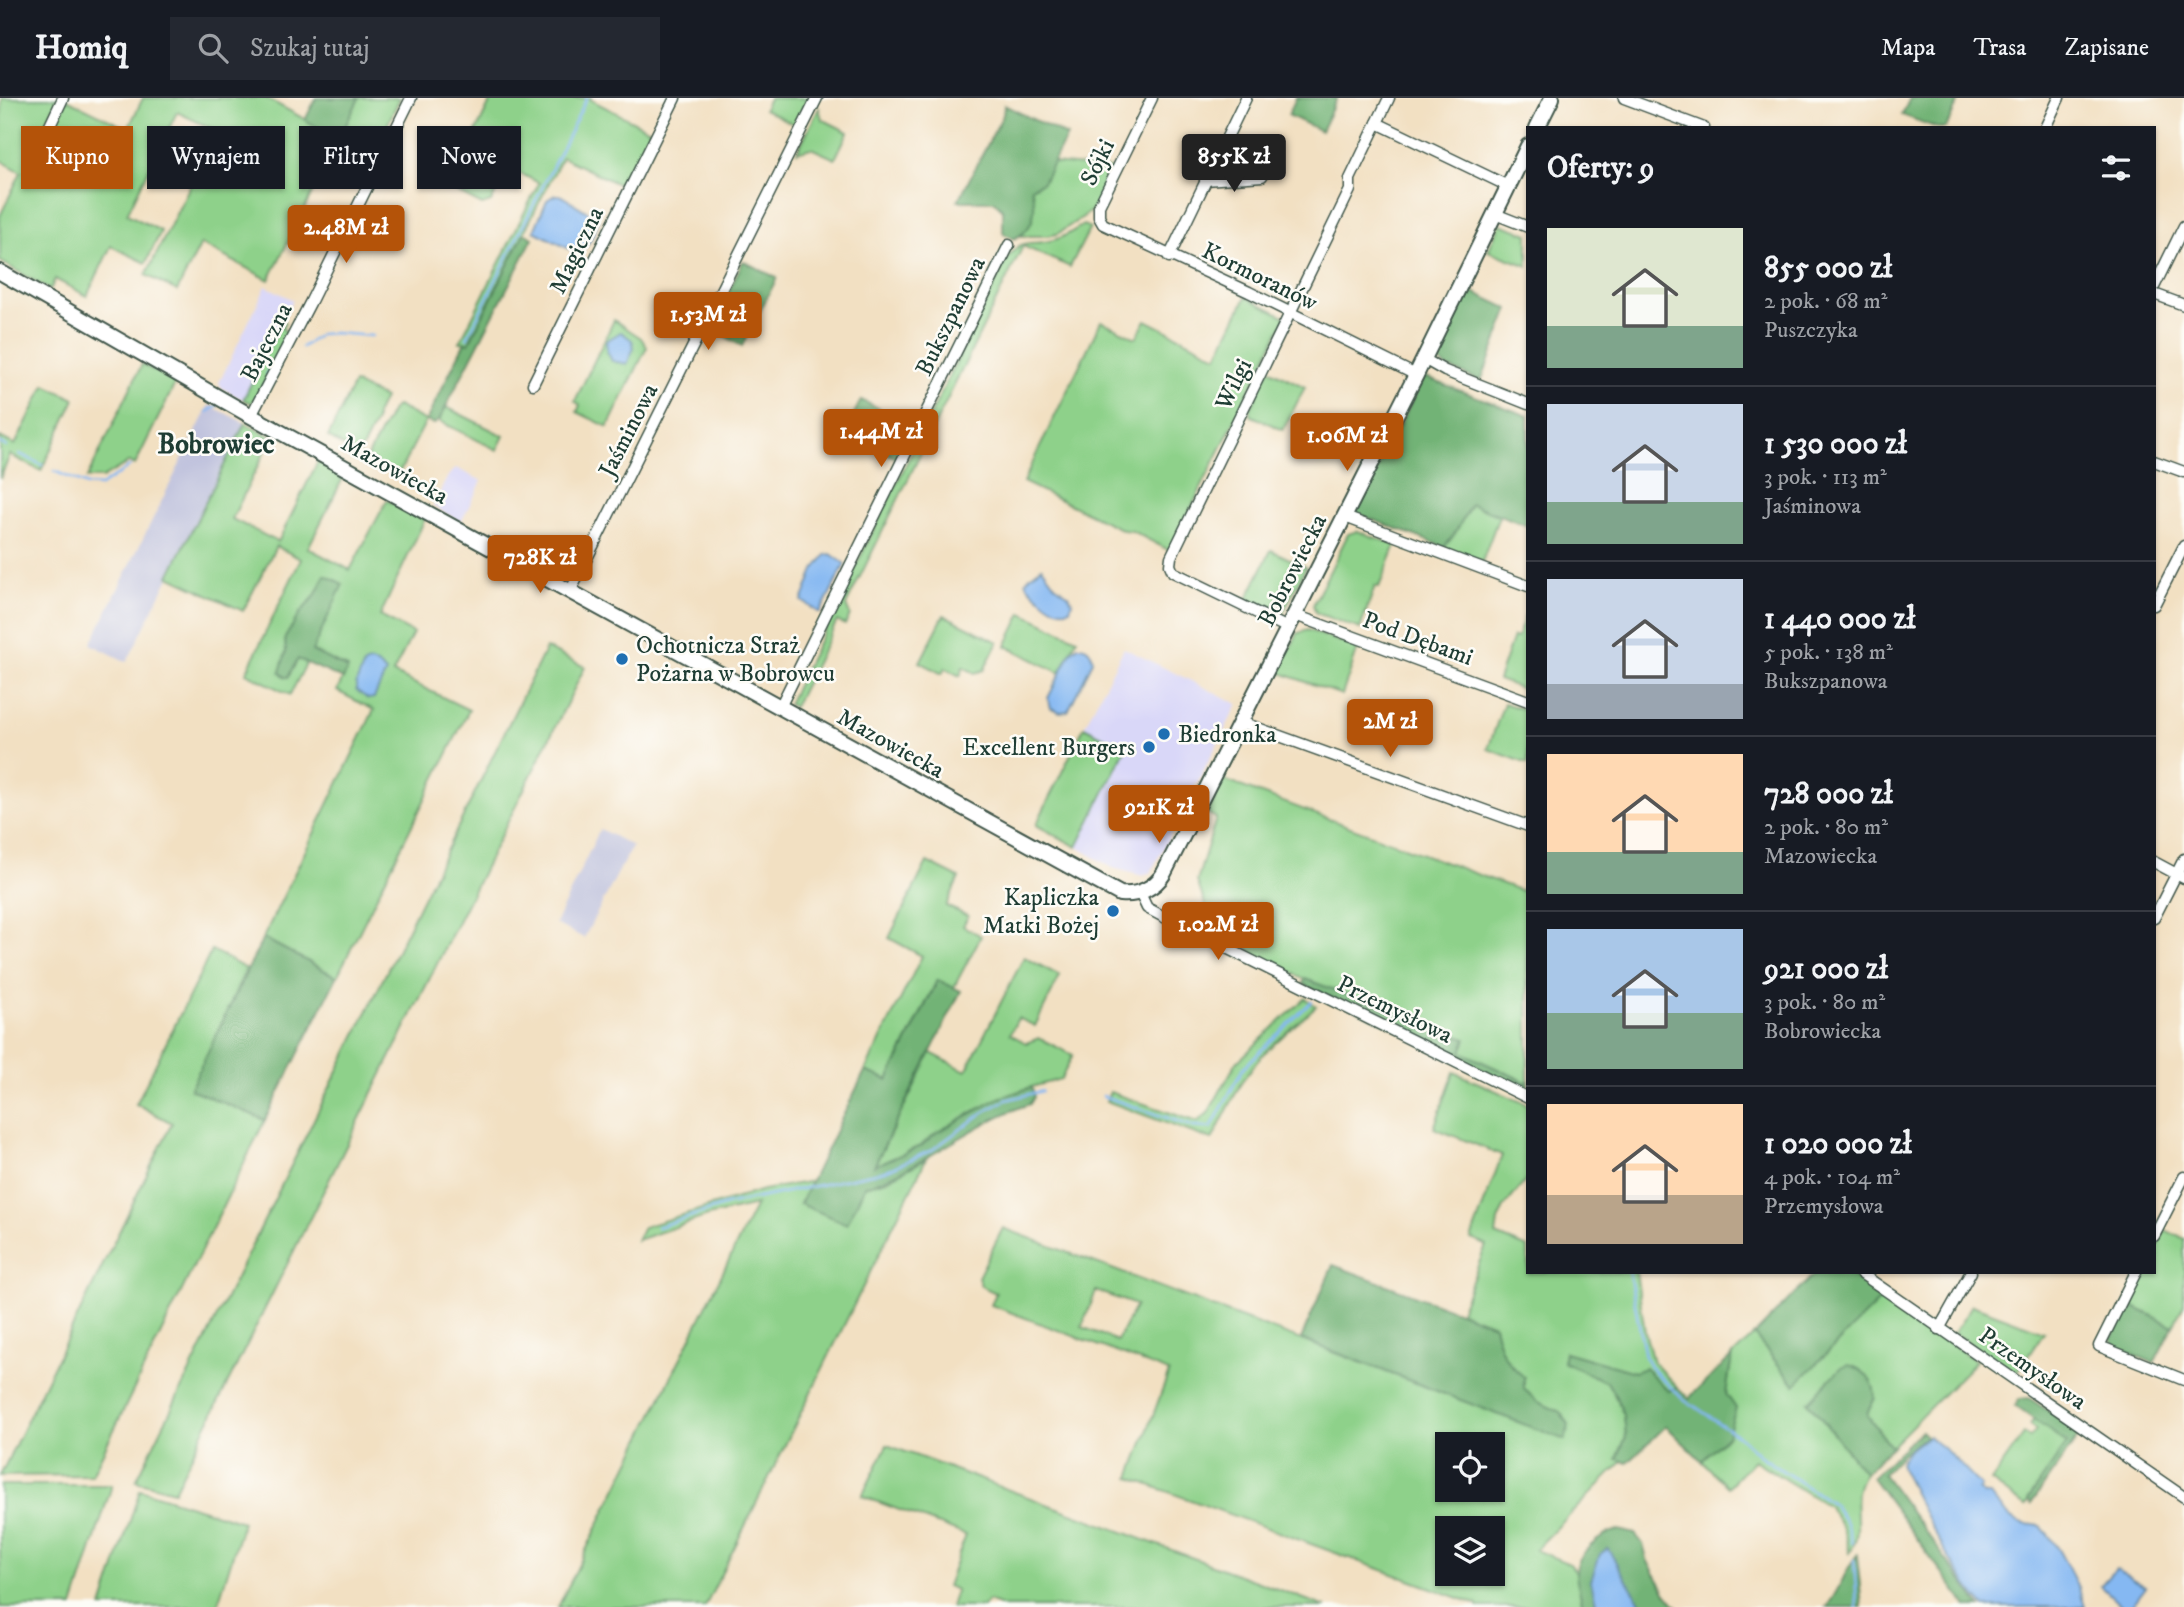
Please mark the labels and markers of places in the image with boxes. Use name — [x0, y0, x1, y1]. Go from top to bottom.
pin: 855K zł — [1169, 134, 1299, 194]
pin: 2.48M zł — [274, 206, 418, 265]
pin: 1.53M zł — [636, 292, 780, 352]
pin: 1.44M zł — [809, 410, 953, 469]
pin: 1.06M zł — [1275, 414, 1419, 473]
pin: 728K zł — [475, 536, 605, 595]
place label: Ochotnicza Straż Pożarna w Bobrowcu — [636, 631, 835, 689]
marker: Ochotnicza Straż Pożarna w Bobrowcu — [614, 651, 630, 667]
pin: 2M zł — [1341, 700, 1439, 759]
place label: Biedronka — [1178, 720, 1277, 750]
marker: Biedronka — [1156, 726, 1172, 742]
place label: Excellent Burgers — [962, 733, 1135, 763]
marker: Excellent Burgers — [1141, 739, 1157, 755]
pin: 921K zł — [1094, 786, 1224, 845]
place label: Kapliczka Matki Bożej — [983, 883, 1100, 941]
pin: 1.02M zł — [1146, 902, 1290, 962]
marker: Kapliczka Matki Bożej — [1105, 903, 1121, 919]

